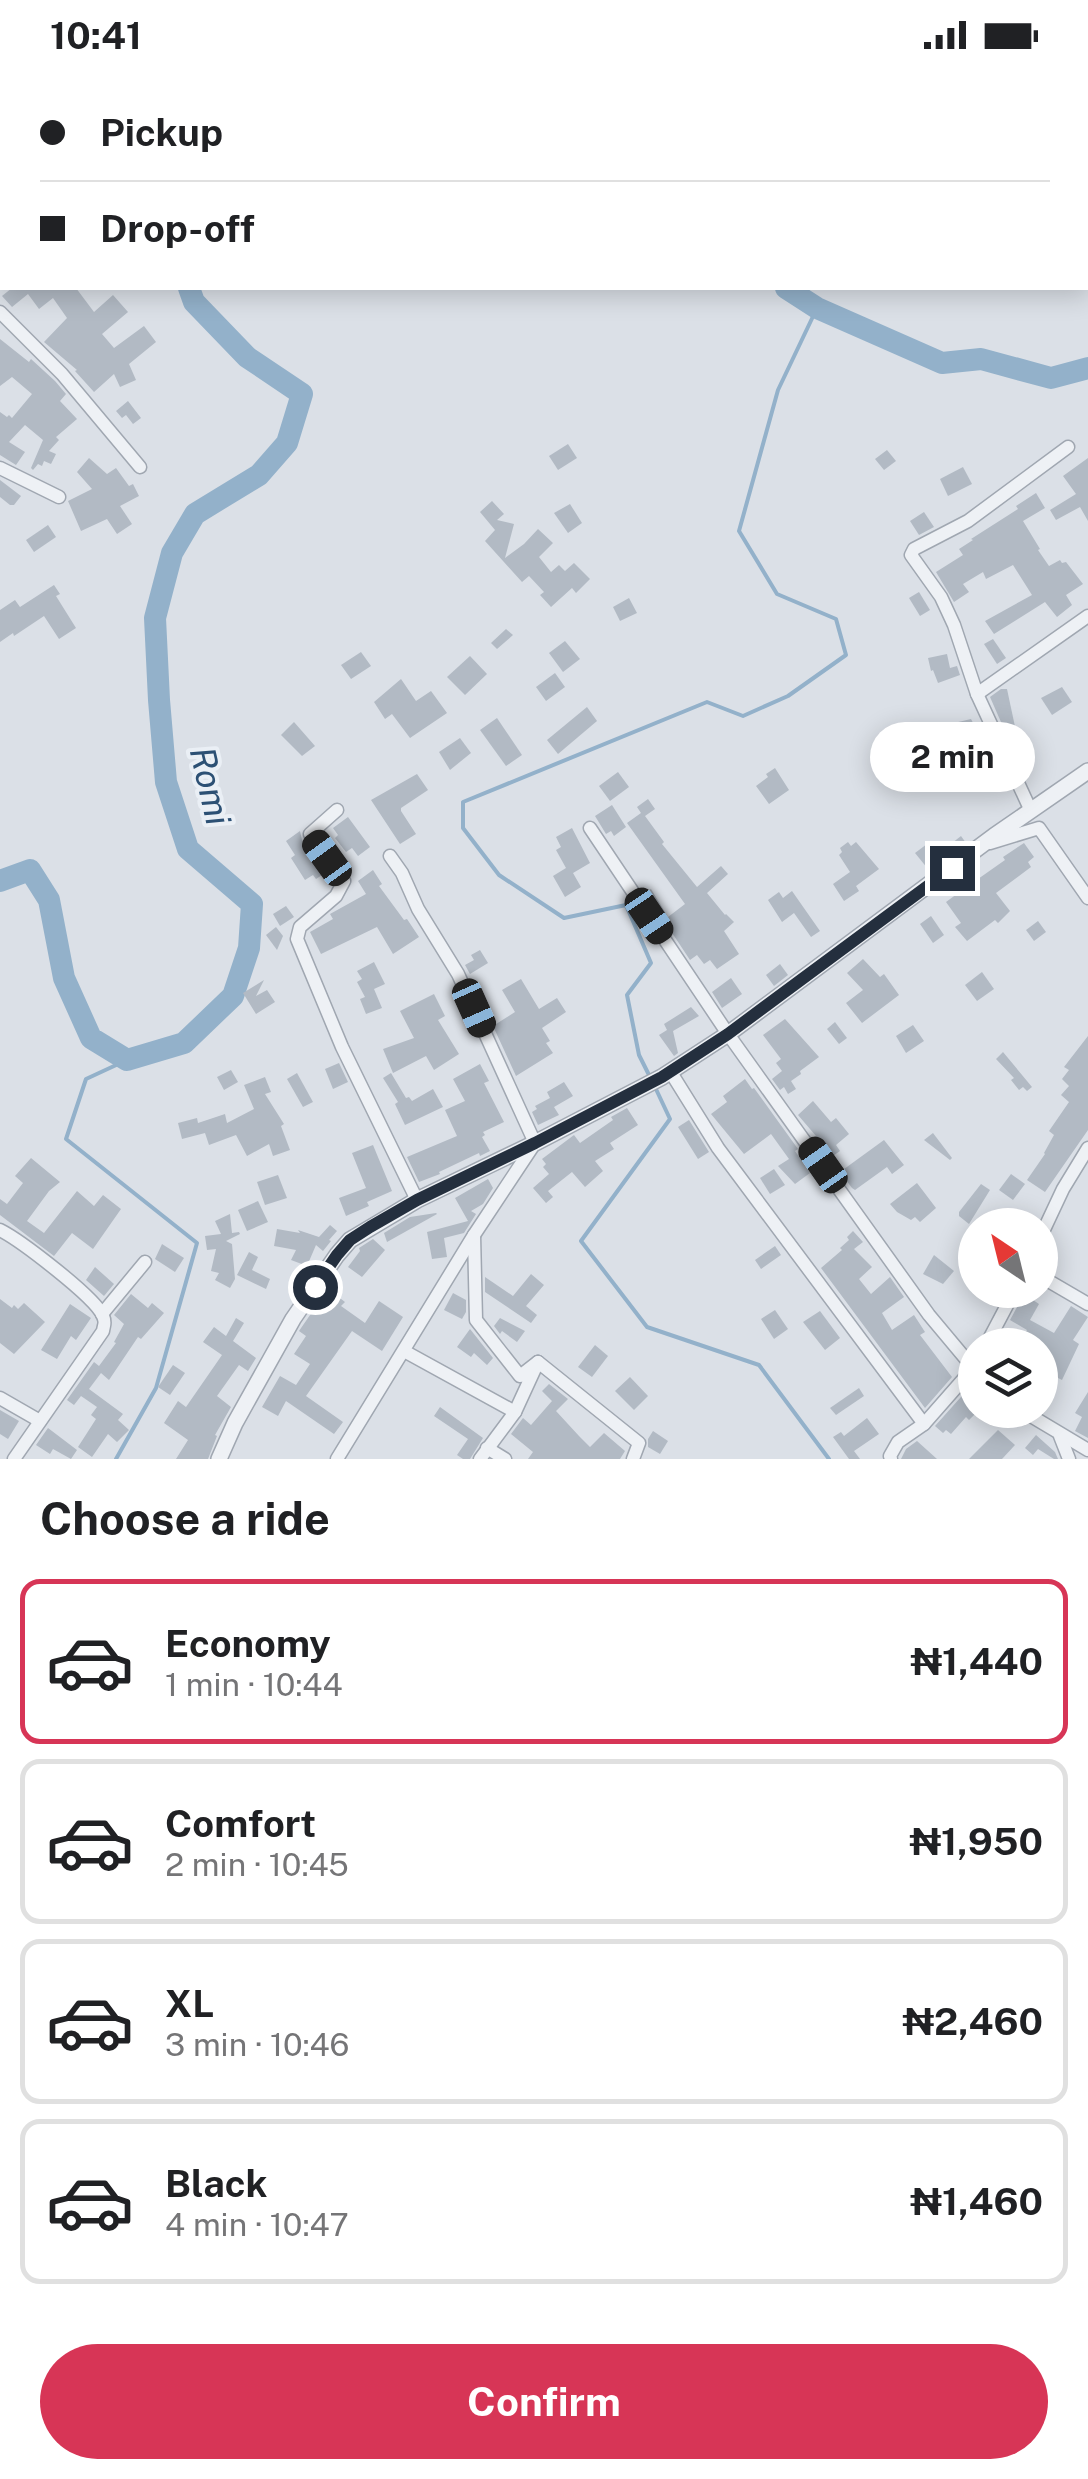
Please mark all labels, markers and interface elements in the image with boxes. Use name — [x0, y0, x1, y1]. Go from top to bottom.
text: 10:41 — [50, 13, 142, 58]
text: Pickup — [100, 110, 223, 155]
text: Drop-off — [100, 206, 255, 251]
callout: 2 min — [870, 723, 1034, 793]
text: 2 min — [911, 738, 994, 775]
water label: Romi — [182, 743, 239, 829]
car — [297, 825, 357, 891]
route end — [930, 846, 975, 891]
car — [620, 883, 678, 949]
car — [448, 974, 500, 1042]
car — [794, 1132, 852, 1198]
north arrow — [958, 1208, 1058, 1308]
map controls — [958, 1208, 1058, 1428]
route start — [293, 1265, 338, 1310]
button: layers — [958, 1328, 1058, 1428]
text: Choose a ride — [40, 1492, 330, 1545]
icon: car — [45, 1617, 135, 1707]
text: Economy — [165, 1621, 331, 1666]
text: ₦1,440 — [910, 1639, 1043, 1684]
text: 1 min · 10:44 — [165, 1666, 343, 1703]
icon: car — [45, 1797, 135, 1887]
text: Comfort — [165, 1801, 316, 1846]
text: ₦1,950 — [909, 1819, 1043, 1864]
text: 2 min · 10:45 — [165, 1846, 349, 1883]
icon: car — [45, 1977, 135, 2067]
text: XL — [165, 1981, 214, 2026]
text: ₦2,460 — [903, 1999, 1043, 2044]
text: 3 min · 10:46 — [165, 2026, 350, 2063]
icon: car — [45, 2157, 135, 2247]
text: Black — [165, 2161, 268, 2206]
text: ₦1,460 — [910, 2179, 1043, 2224]
text: 4 min · 10:47 — [165, 2206, 349, 2243]
button: Confirm — [40, 2344, 1048, 2459]

